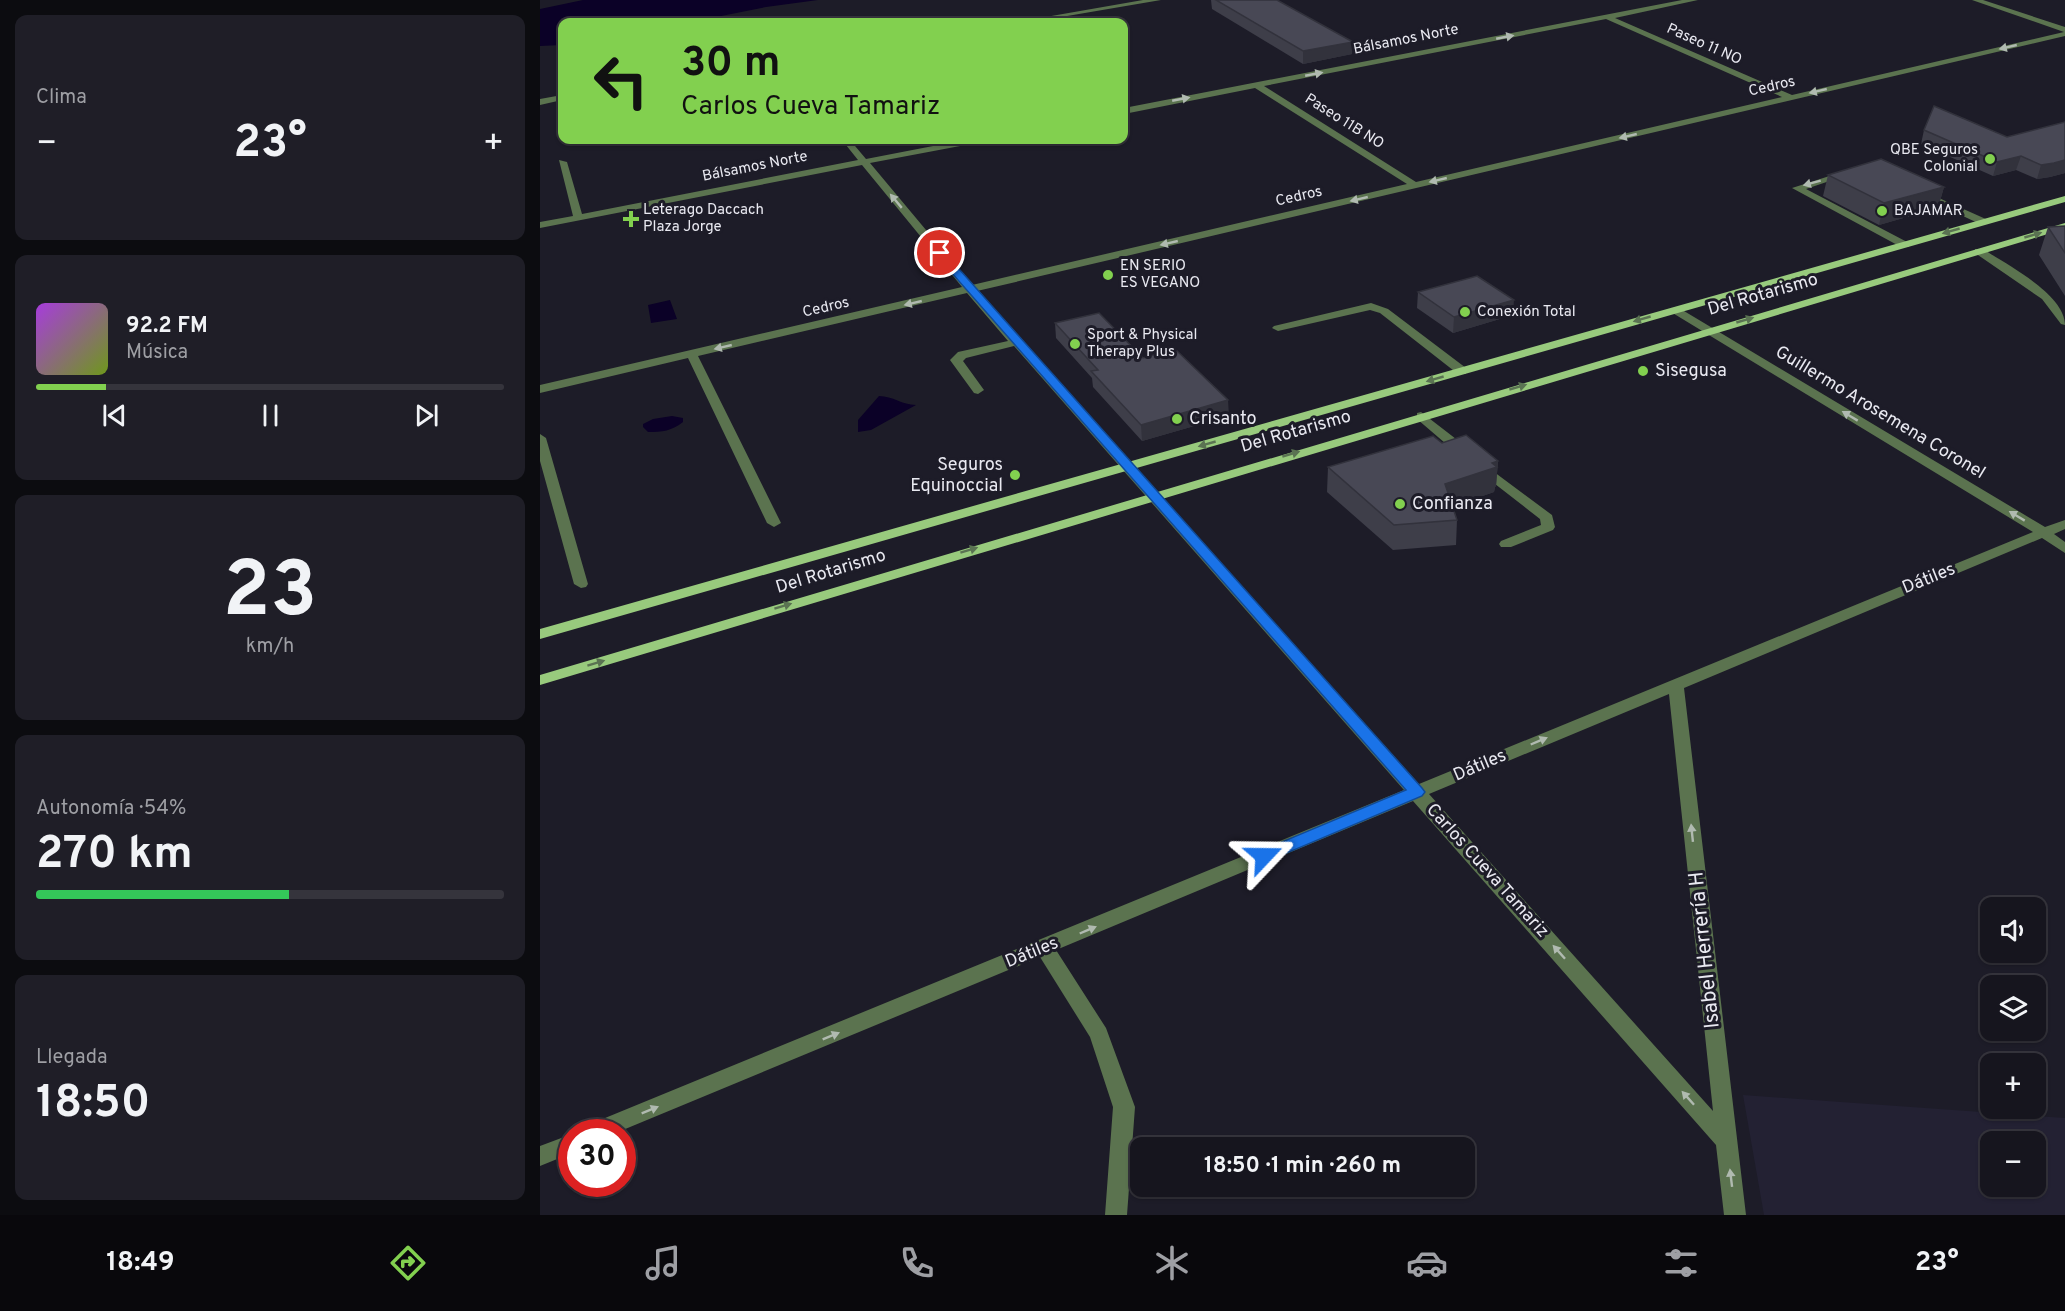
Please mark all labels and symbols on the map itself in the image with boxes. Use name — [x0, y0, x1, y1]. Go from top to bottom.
street label: Bálsamos Norte — [1352, 20, 1460, 60]
street label: Paseo 11 NO — [1663, 20, 1745, 70]
one-way arrow — [1496, 32, 1515, 41]
one-way arrow — [1998, 43, 2017, 52]
one-way arrow — [1304, 69, 1323, 78]
street label: Cedros — [1747, 72, 1797, 102]
one-way arrow — [1809, 87, 1827, 97]
street label: Paseo 11B NO — [1301, 90, 1387, 154]
one-way arrow — [1172, 94, 1191, 103]
one-way arrow — [1618, 132, 1637, 141]
place label: QBE Seguros Colonial — [1890, 141, 1978, 177]
street label: Bálsamos Norte — [701, 147, 809, 187]
marker: QBE Seguros Colonial — [1983, 152, 1997, 166]
one-way arrow — [1429, 176, 1448, 186]
one-way arrow — [1803, 179, 1821, 189]
street label: Cedros — [1274, 182, 1324, 212]
one-way arrow — [890, 193, 903, 209]
one-way arrow — [1349, 195, 1368, 204]
place label: Leterago Daccach Plaza Jorge — [643, 201, 764, 237]
place label: BAJAMAR — [1894, 202, 1963, 221]
marker: BAJAMAR — [1875, 204, 1889, 218]
marker: Leterago Daccach Plaza Jorge — [624, 212, 638, 226]
pin — [914, 227, 965, 278]
one-way arrow — [1942, 227, 1960, 237]
one-way arrow — [2024, 230, 2042, 239]
one-way arrow — [1160, 239, 1178, 249]
place label: EN SERIO ES VEGANO — [1120, 257, 1200, 293]
marker: EN SERIO ES VEGANO — [1101, 268, 1115, 282]
street label: Del Rotarismo — [1705, 268, 1821, 322]
street label: Cedros — [801, 293, 851, 323]
one-way arrow — [904, 299, 922, 309]
place label: Conexión Total — [1477, 303, 1576, 322]
marker: Conexión Total — [1458, 305, 1472, 319]
one-way arrow — [1633, 315, 1651, 325]
one-way arrow — [1736, 315, 1754, 324]
place label: Sport & Physical Therapy Plus — [1087, 326, 1197, 362]
marker: Sport & Physical Therapy Plus — [1068, 337, 1082, 351]
street label: Guillermo Arosemena Coronel — [1771, 341, 1989, 485]
one-way arrow — [714, 343, 732, 353]
place label: Sisegusa — [1655, 360, 1727, 383]
marker: Sisegusa — [1636, 364, 1650, 378]
one-way arrow — [1426, 375, 1444, 384]
one-way arrow — [1509, 382, 1527, 391]
street label: Del Rotarismo — [1238, 405, 1354, 459]
place label: Crisanto — [1189, 408, 1257, 431]
one-way arrow — [1842, 410, 1858, 421]
marker: Crisanto — [1170, 412, 1184, 426]
one-way arrow — [1198, 440, 1216, 449]
one-way arrow — [1282, 449, 1300, 458]
place label: Seguros Equinoccial — [910, 454, 1003, 498]
marker: Seguros Equinoccial — [1008, 468, 1022, 482]
place label: Confianza — [1412, 493, 1493, 516]
marker: Confianza — [1393, 497, 1407, 511]
one-way arrow — [2009, 511, 2025, 522]
street label: Del Rotarismo — [773, 544, 889, 600]
one-way arrow — [961, 545, 979, 554]
street label: Dátiles — [1899, 558, 1959, 600]
one-way arrow — [774, 601, 792, 610]
one-way arrow — [587, 658, 605, 667]
one-way arrow — [1531, 736, 1549, 746]
street label: Dátiles — [1450, 745, 1510, 787]
street label: Carlos Cueva Tamariz — [1421, 799, 1553, 943]
position arrow — [1232, 824, 1296, 888]
one-way arrow — [1687, 824, 1697, 843]
street label: Isabel Herrería H — [1683, 870, 1727, 1030]
one-way arrow — [1080, 925, 1098, 935]
street label: Dátiles — [1002, 932, 1062, 974]
one-way arrow — [1553, 945, 1566, 960]
one-way arrow — [822, 1031, 840, 1041]
one-way arrow — [1682, 1091, 1695, 1106]
one-way arrow — [641, 1105, 659, 1114]
speed limit sign: 30 — [558, 1119, 636, 1197]
one-way arrow — [1726, 1169, 1736, 1188]

